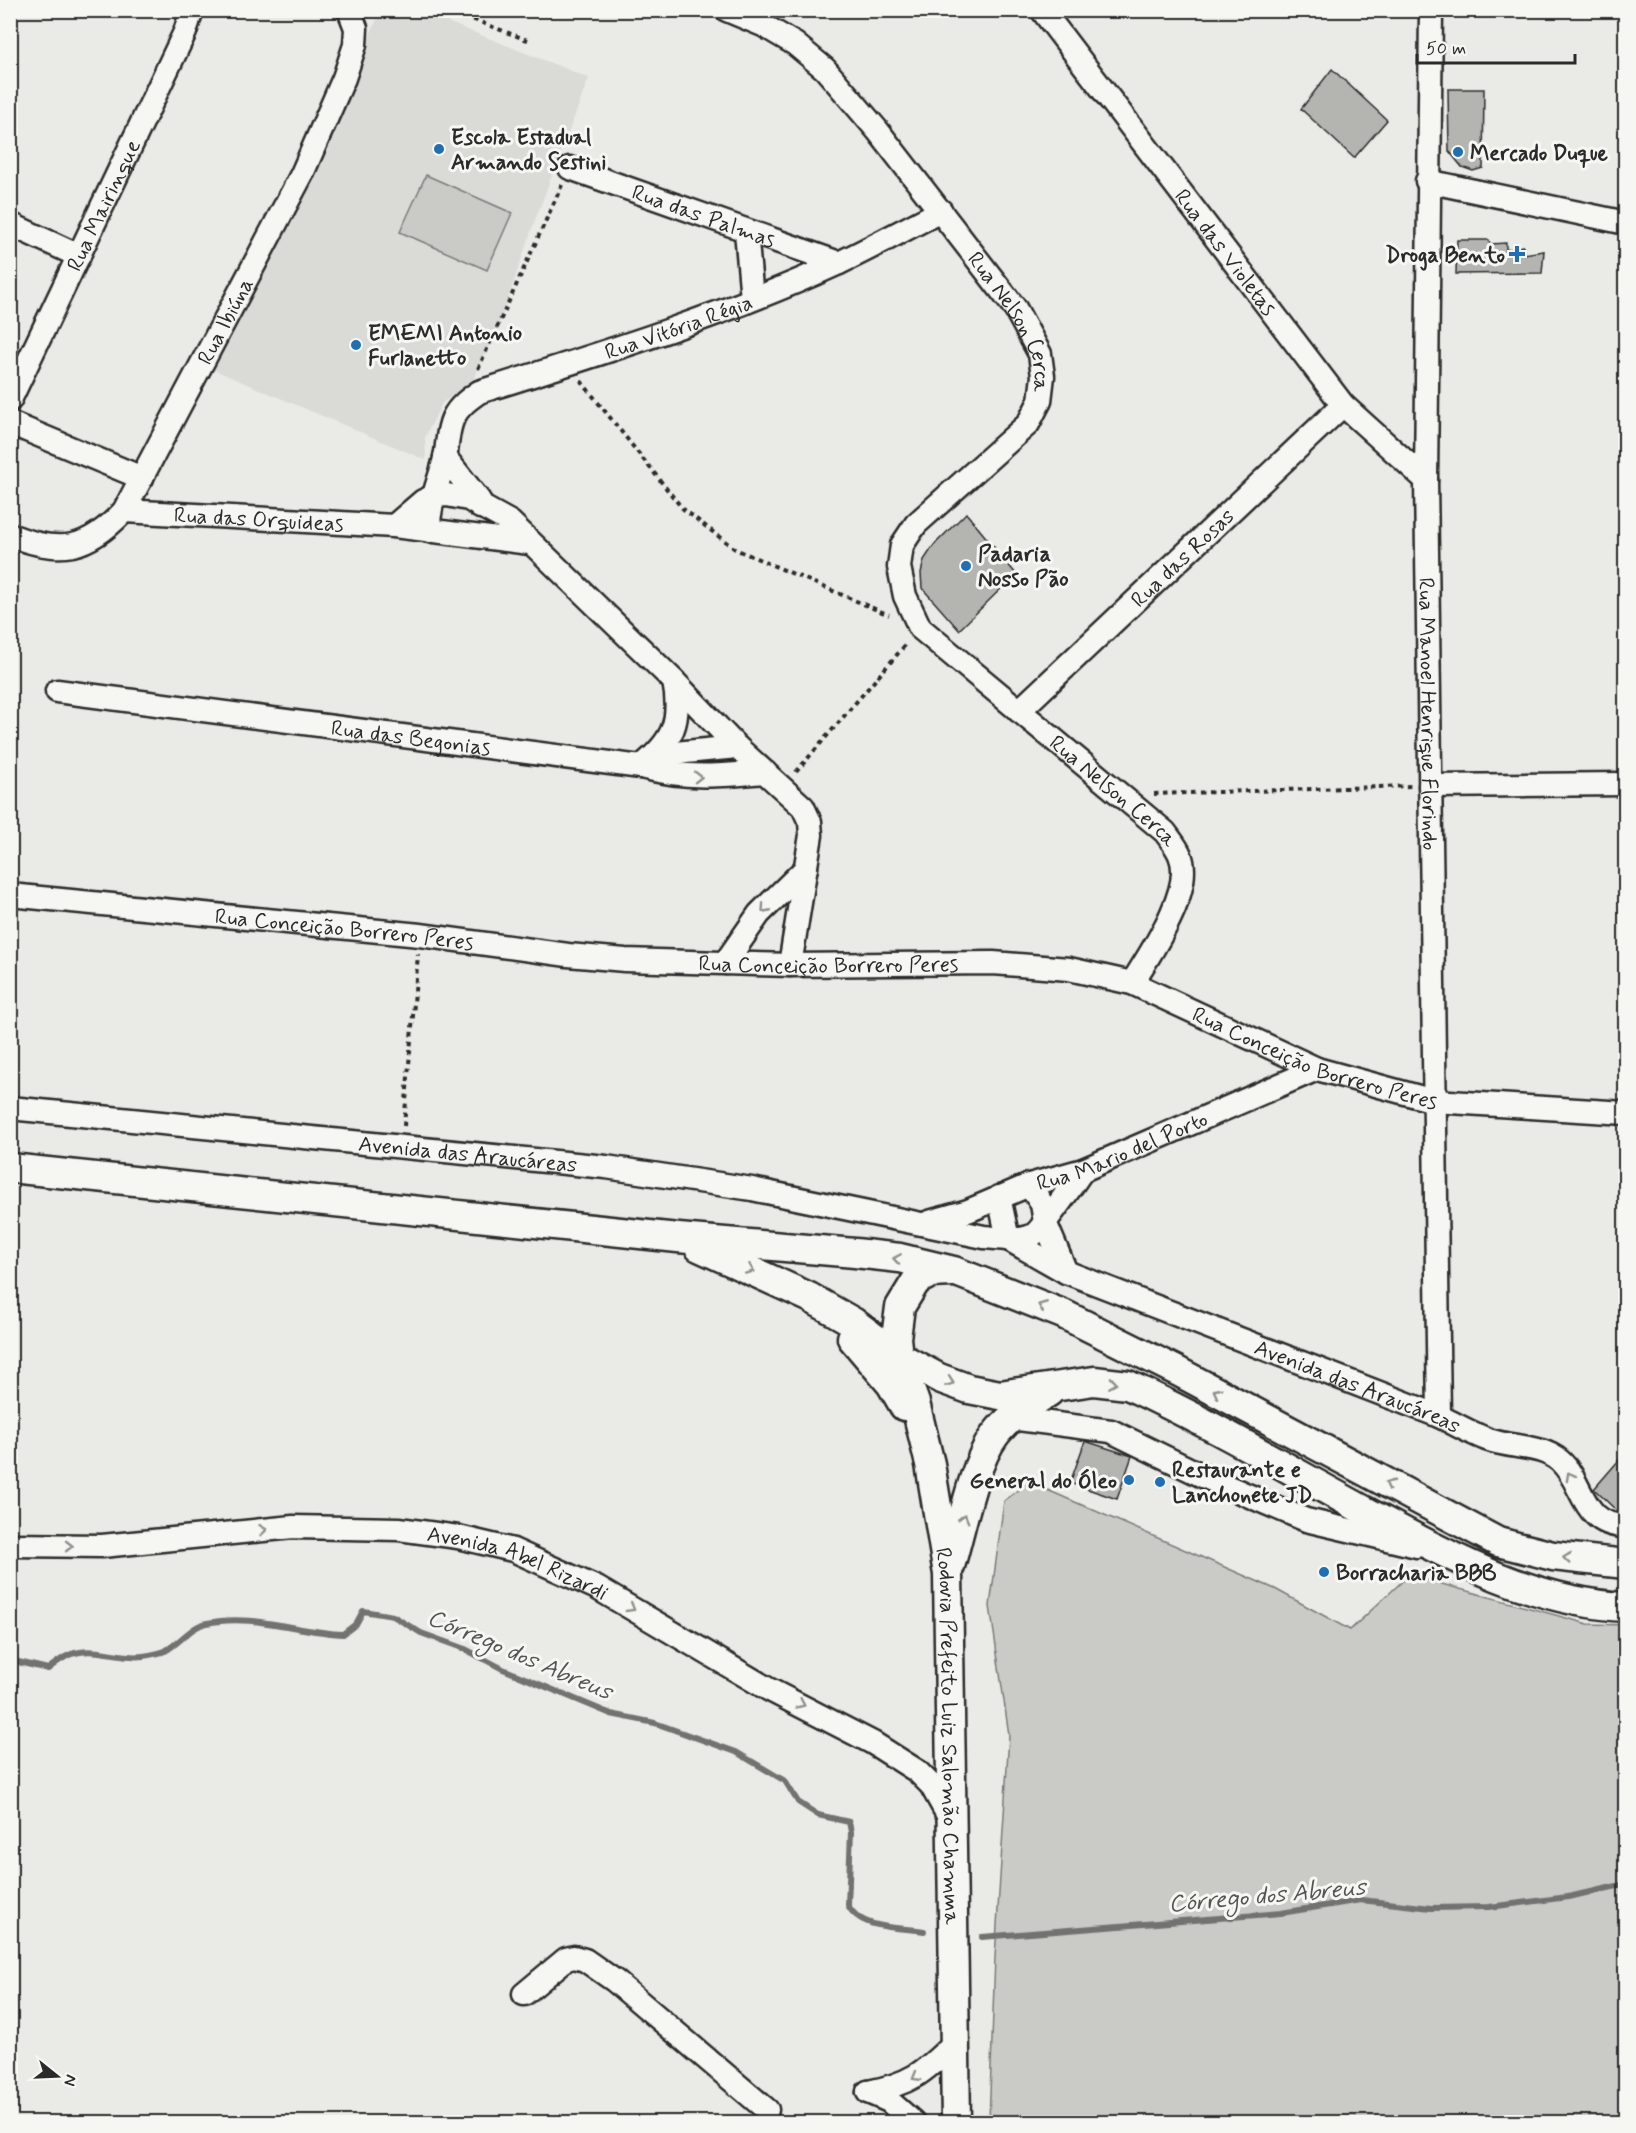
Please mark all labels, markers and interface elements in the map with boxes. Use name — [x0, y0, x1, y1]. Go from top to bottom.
scale bar — [1417, 27, 1574, 65]
text: 50 m — [1426, 37, 1466, 61]
place label: Escola Estadual Armando Sestini — [451, 124, 606, 177]
street label: Rua Mairinque — [61, 135, 148, 276]
place label: Mercado Duque — [1470, 140, 1609, 168]
marker: Escola Estadual Armando Sestini — [432, 142, 446, 156]
marker: Mercado Duque — [1451, 145, 1465, 159]
street label: Rua das Palmas — [628, 179, 779, 255]
street label: Rua das Violetas — [1167, 184, 1282, 322]
place label: Droga Bento — [1385, 242, 1505, 271]
street label: Rua Nelson Cerca — [960, 247, 1055, 395]
marker: Droga Bento — [1510, 247, 1524, 261]
street label: Rua Ibiúna — [192, 273, 261, 370]
street label: Rua Vitória Régia — [601, 289, 757, 367]
place label: EMEMI Antonio Furlanetto — [368, 320, 522, 373]
marker: EMEMI Antonio Furlanetto — [349, 338, 363, 352]
street label: Rua das Orquideas — [173, 502, 345, 539]
street label: Rua das Rosas — [1125, 503, 1241, 614]
place label: Padaria Nosso Pão — [978, 541, 1069, 594]
marker: Padaria Nosso Pão — [959, 559, 973, 573]
street label: Rua Manoel Henrique Florindo — [1411, 577, 1443, 851]
street label: Rua das Begonias — [329, 715, 493, 763]
street label: Rua Nelson Cerca — [1043, 730, 1183, 853]
one-way arrow — [694, 770, 703, 783]
one-way arrow — [761, 902, 772, 912]
street label: Rua Conceição Borrero Peres — [213, 903, 476, 958]
street label: Rua Conceição Borrero Peres — [698, 950, 959, 981]
street label: Rua Conceição Borrero Peres — [1187, 1001, 1441, 1117]
street label: Rua Mario del Porto — [1034, 1106, 1213, 1198]
street label: Avenida das Araucáreas — [357, 1131, 578, 1180]
one-way arrow — [893, 1253, 902, 1265]
one-way arrow — [744, 1263, 755, 1275]
one-way arrow — [1037, 1301, 1048, 1313]
street label: Avenida das Araucáreas — [1250, 1334, 1465, 1441]
one-way arrow — [944, 1375, 955, 1387]
one-way arrow — [1108, 1376, 1117, 1388]
one-way arrow — [1212, 1388, 1223, 1399]
place label: Restaurante e Lanchonete JD — [1172, 1457, 1313, 1510]
place label: General do Óleo — [970, 1468, 1117, 1496]
one-way arrow — [1566, 1472, 1577, 1482]
marker: General do Óleo — [1122, 1473, 1136, 1487]
marker: Restaurante e Lanchonete JD — [1153, 1475, 1167, 1489]
one-way arrow — [1385, 1480, 1395, 1491]
one-way arrow — [957, 1513, 969, 1524]
street label: Avenida Abel Rizardi — [425, 1521, 613, 1607]
one-way arrow — [259, 1524, 268, 1537]
one-way arrow — [64, 1540, 73, 1552]
street label: Rodovia Prefeito Luiz Salomão Chamma — [928, 1545, 965, 1926]
one-way arrow — [1563, 1553, 1572, 1565]
place label: Borracharia BBB — [1336, 1560, 1497, 1588]
marker: Borracharia BBB — [1317, 1565, 1331, 1579]
one-way arrow — [625, 1601, 635, 1612]
water label: Córrego dos Abreus — [422, 1602, 619, 1711]
one-way arrow — [794, 1697, 805, 1709]
water label: Córrego dos Abreus — [1167, 1872, 1369, 1923]
north arrow — [27, 2046, 87, 2106]
one-way arrow — [912, 2070, 922, 2081]
text: N — [58, 2072, 81, 2088]

